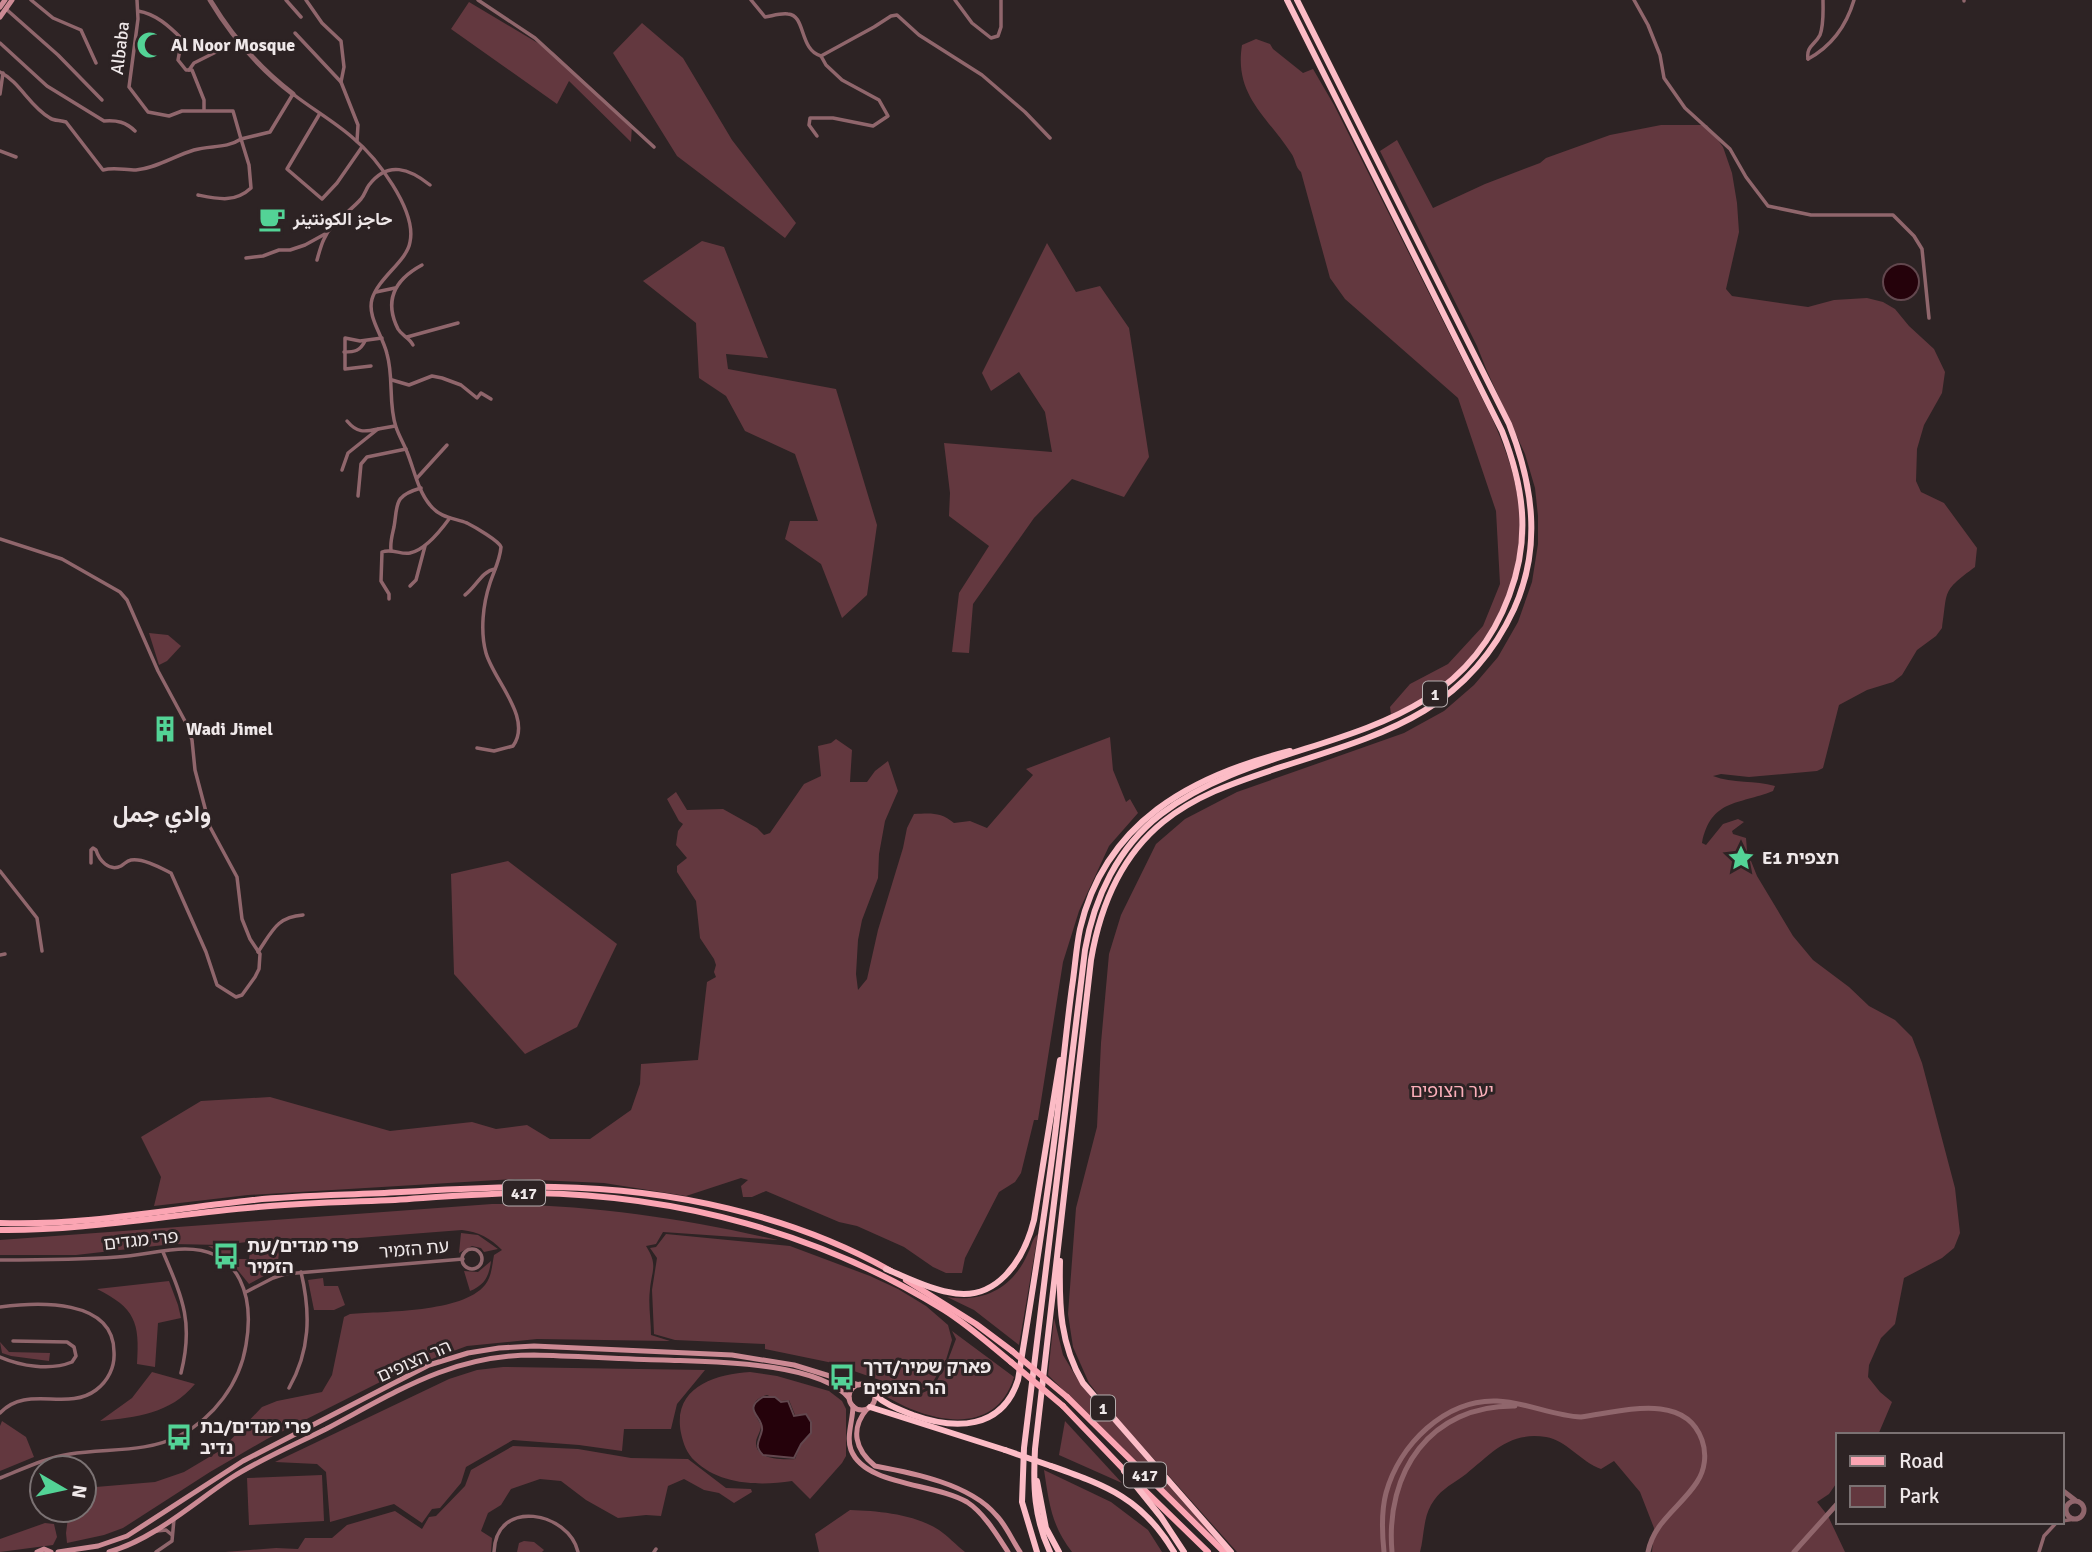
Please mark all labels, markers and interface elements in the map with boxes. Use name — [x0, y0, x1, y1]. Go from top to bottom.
street label: Albaba — [106, 20, 134, 76]
mosque icon: Al Noor Mosque — [135, 30, 165, 60]
place label: Al Noor Mosque — [171, 34, 295, 56]
cafe icon: حاجز الكونتينر — [257, 204, 287, 234]
place label: حاجز الكونتينر — [292, 208, 392, 230]
road number: 1 — [1423, 681, 1447, 706]
building icon: Wadi Jimel — [150, 714, 180, 744]
place label: Wadi Jimel — [186, 718, 273, 740]
district label: وادي جمل — [113, 799, 211, 834]
place icon: E1 תצפית — [1726, 843, 1756, 873]
place label: E1 תצפית — [1762, 847, 1839, 869]
park label: יער הצופים — [1410, 1080, 1494, 1102]
road number: 417 — [503, 1180, 545, 1205]
street label: פרי מגדים — [103, 1225, 179, 1255]
place label: פרי מגדים/עת הזמיר — [247, 1235, 359, 1278]
street label: עת הזמיר — [378, 1235, 450, 1263]
bus stop icon: פרי מגדים/עת הזמיר — [211, 1241, 241, 1271]
street label: הר הצופים — [373, 1335, 455, 1387]
place label: פארק שמיר/דרך הר הצופים — [863, 1356, 991, 1399]
bus stop icon: פארק שמיר/דרך הר הצופים — [827, 1362, 857, 1392]
road number: 1 — [1091, 1396, 1115, 1420]
place label: פרי מגדים/בת נדיב — [200, 1416, 311, 1459]
bus stop icon: פרי מגדים/בת נדיב — [164, 1422, 194, 1452]
legend — [1836, 1433, 2064, 1524]
text: Road — [1899, 1448, 1944, 1474]
north arrow — [28, 1454, 98, 1524]
road number: 417 — [1124, 1462, 1166, 1488]
text: N — [66, 1483, 92, 1500]
text: Park — [1899, 1483, 1940, 1509]

